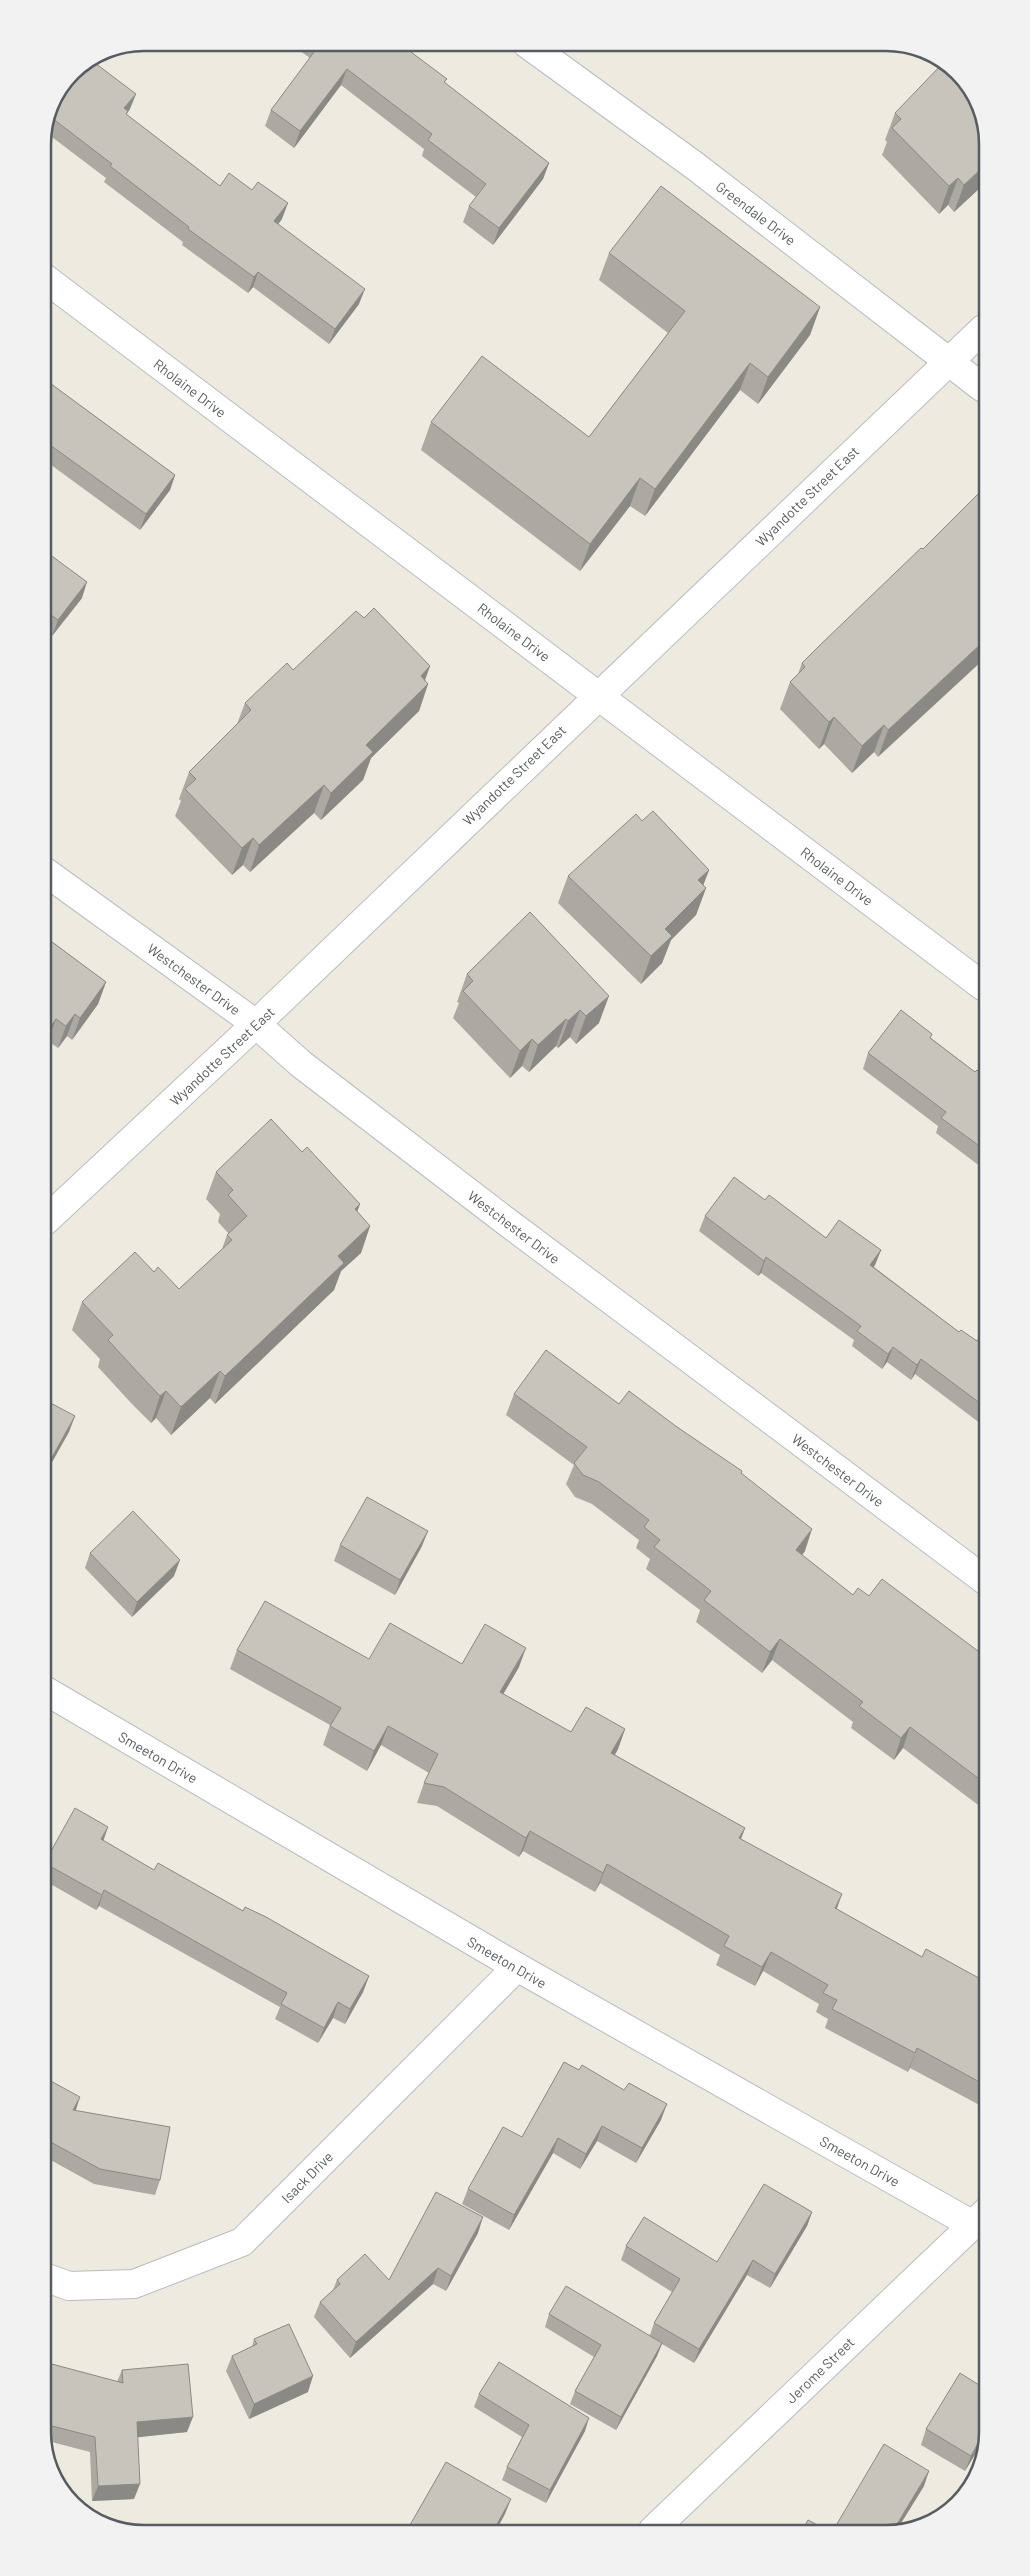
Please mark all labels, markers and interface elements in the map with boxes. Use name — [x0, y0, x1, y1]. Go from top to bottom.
street label: Greendale Drive — [713, 177, 799, 249]
street label: Rholaine Drive — [150, 355, 230, 421]
street label: Wyandotte Street East — [752, 442, 862, 550]
street label: Rholaine Drive — [474, 599, 554, 665]
street label: Wyandotte Street East — [459, 721, 569, 829]
street label: Rholaine Drive — [797, 843, 877, 909]
street label: Westchester Drive — [144, 940, 244, 1018]
street label: Wyandotte Street East — [166, 1003, 278, 1109]
street label: Westchester Drive — [465, 1187, 563, 1267]
street label: Westchester Drive — [789, 1430, 887, 1510]
street label: Smeeton Drive — [115, 1728, 201, 1786]
street label: Smeeton Drive — [464, 1933, 550, 1991]
street label: Smeeton Drive — [817, 2132, 903, 2190]
street label: Isack Drive — [278, 2148, 336, 2206]
street label: Jerome Street — [782, 2333, 858, 2407]

